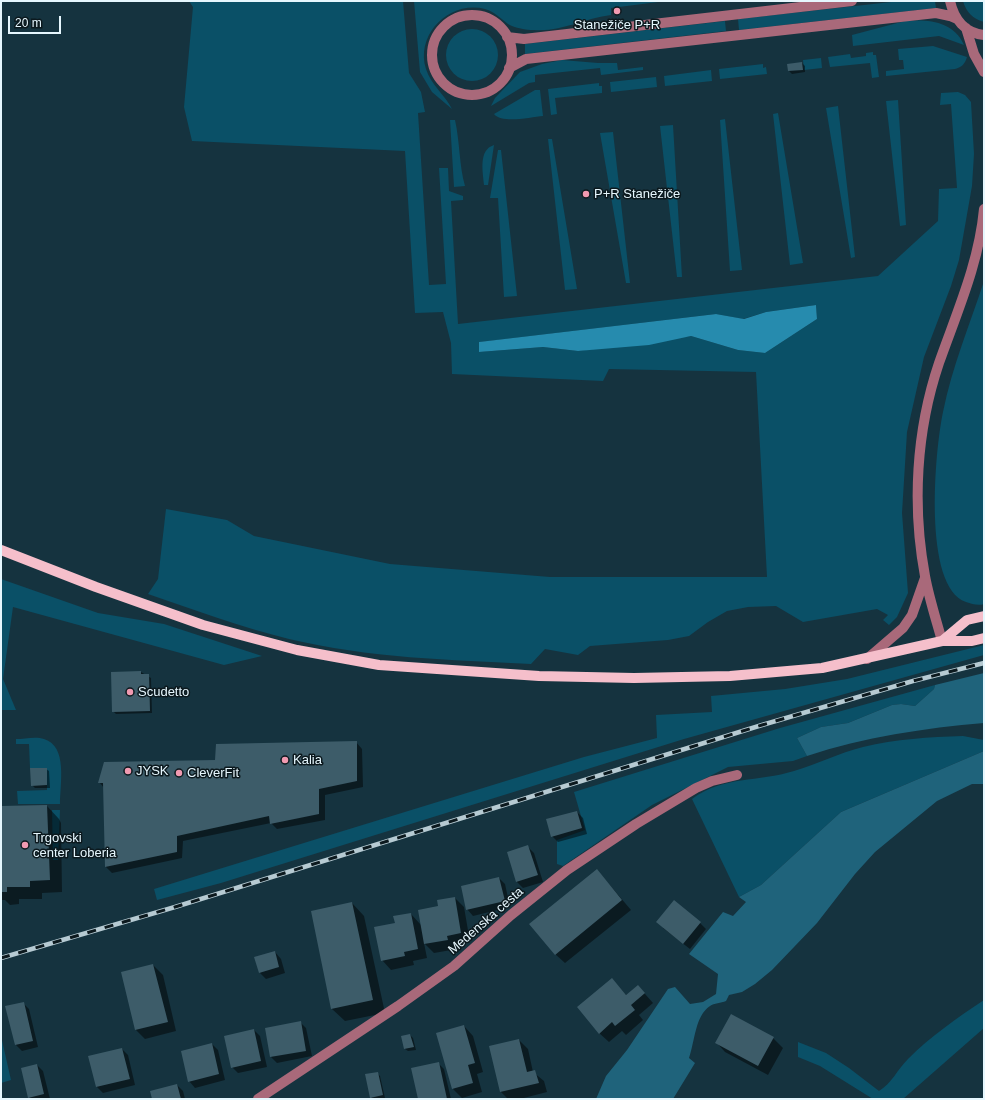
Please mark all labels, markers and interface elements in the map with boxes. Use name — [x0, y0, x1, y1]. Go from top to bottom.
marker: Stanežiče P+R — [612, 6, 622, 16]
scale bar — [10, 8, 63, 34]
text: 20 m — [15, 16, 42, 30]
place label: Stanežiče P+R — [574, 17, 660, 33]
place label: P+R Stanežiče — [594, 186, 680, 202]
marker: P+R Stanežiče — [581, 189, 591, 199]
place label: Scudetto — [138, 684, 189, 700]
marker: Scudetto — [125, 687, 135, 697]
place label: Kalia — [293, 752, 322, 768]
marker: Kalia — [280, 755, 290, 765]
place label: JYSK — [136, 763, 169, 779]
place label: CleverFit — [187, 765, 239, 781]
marker: JYSK — [123, 766, 133, 776]
marker: CleverFit — [174, 768, 184, 778]
place label: Trgovski center Loberia — [33, 830, 116, 861]
marker: Trgovski center Loberia — [20, 840, 30, 850]
street label: Medenska cesta — [445, 884, 527, 958]

